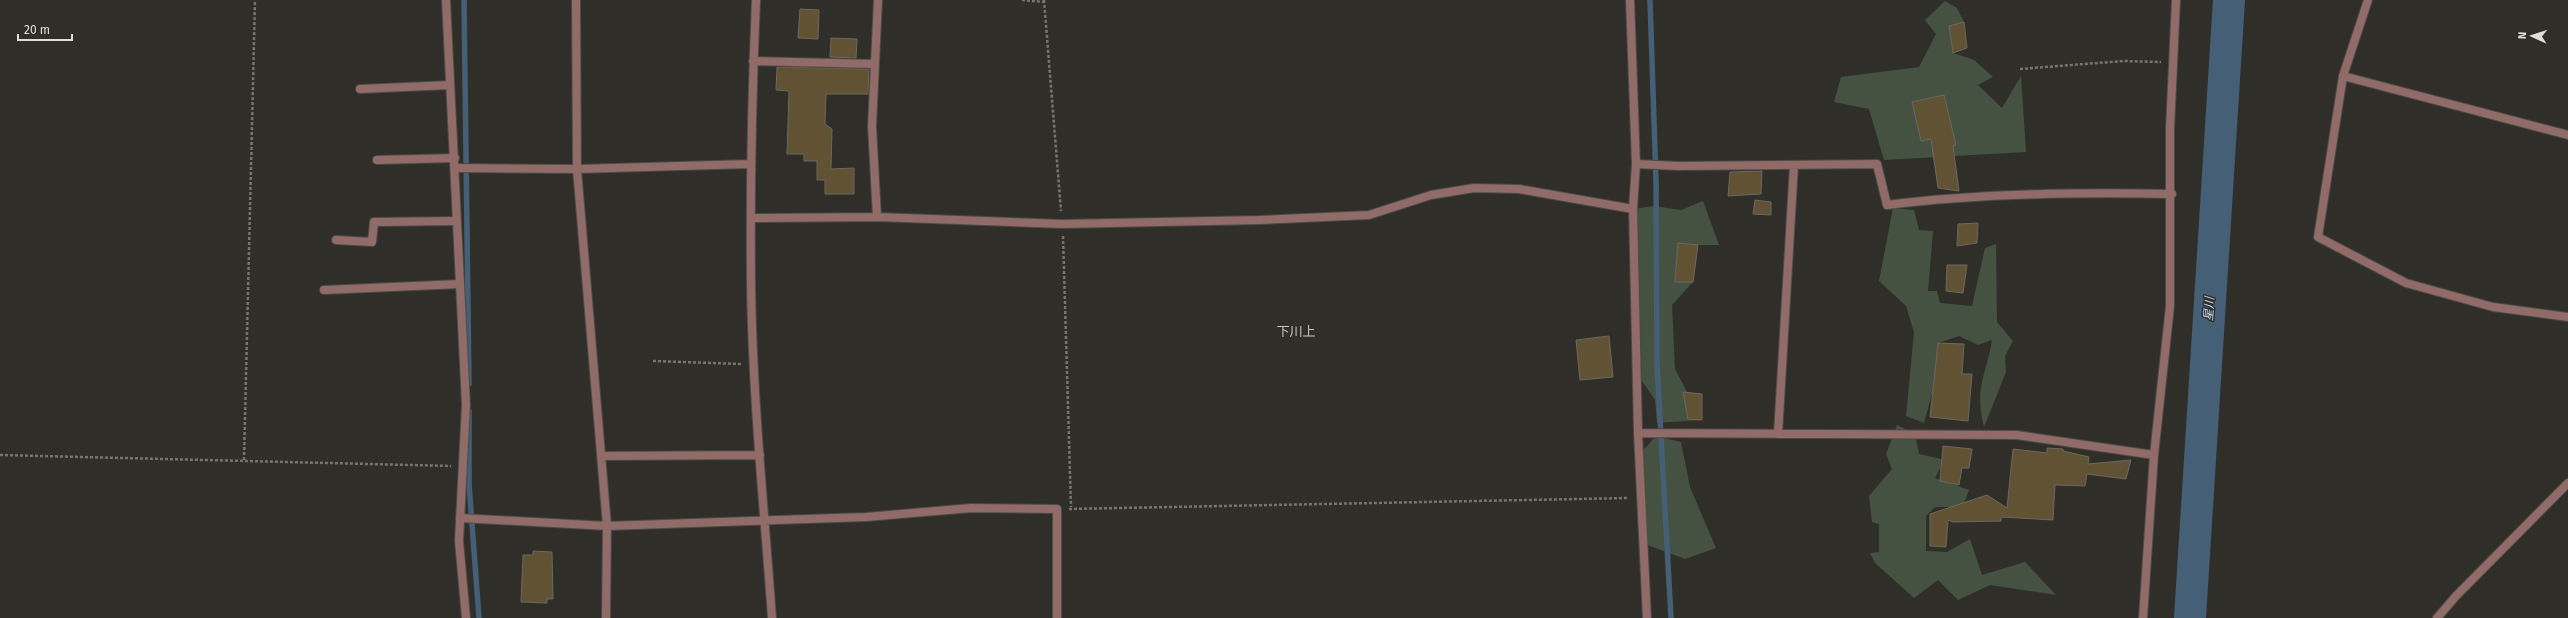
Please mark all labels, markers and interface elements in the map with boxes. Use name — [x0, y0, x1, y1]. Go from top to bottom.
scale bar — [18, 16, 72, 42]
north arrow — [2512, 16, 2552, 56]
text: 20 m — [24, 23, 50, 37]
text: N — [2516, 32, 2529, 39]
water label: 星川 — [2201, 295, 2217, 321]
district label: 下川上 — [1276, 324, 1316, 339]

